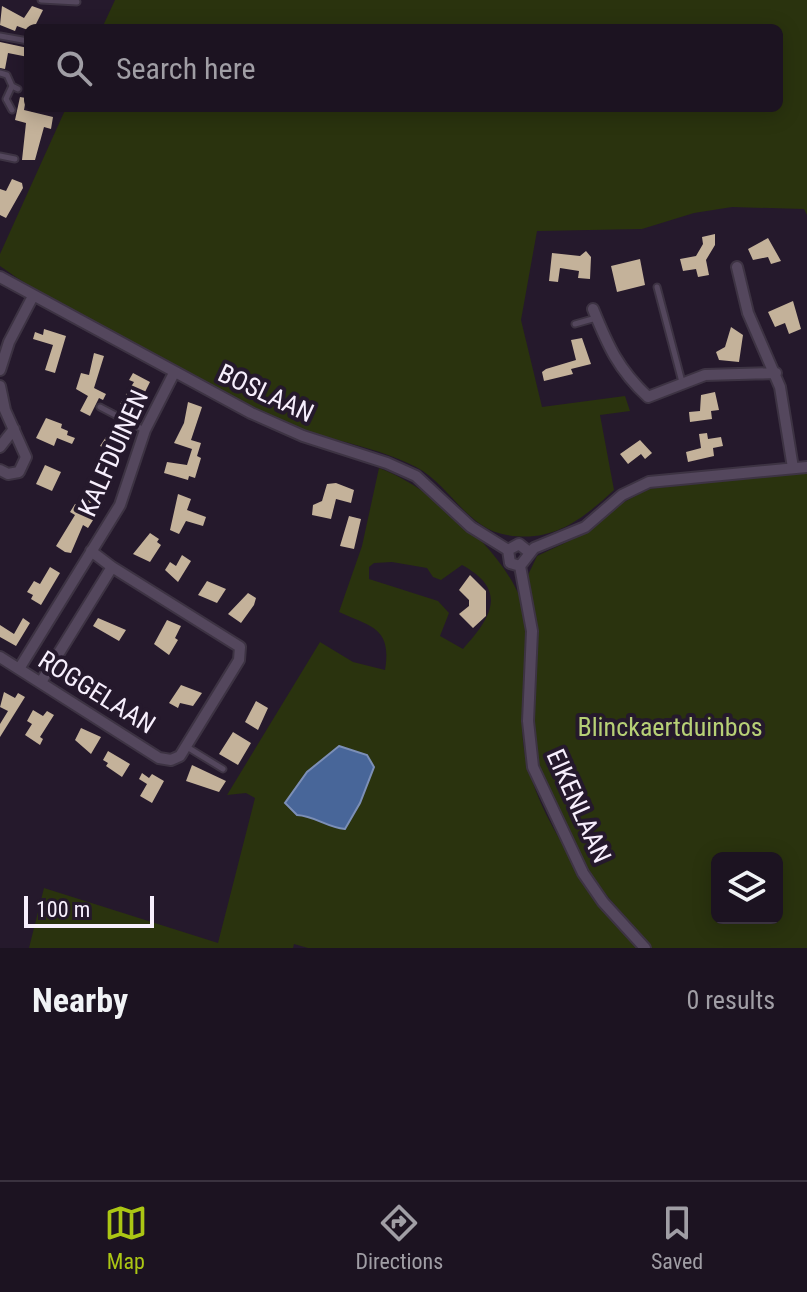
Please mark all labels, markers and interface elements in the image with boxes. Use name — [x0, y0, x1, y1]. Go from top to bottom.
search box — [24, 24, 783, 112]
icon: search — [52, 46, 96, 90]
text: Search here — [116, 51, 256, 86]
street label: BOSLAAN — [213, 358, 319, 428]
street label: KALFDUINEN — [72, 385, 154, 521]
street label: ROGGELAAN — [33, 644, 161, 740]
park label: Blinckaertduinbos — [577, 712, 763, 742]
street label: EIKENLAAN — [541, 744, 617, 868]
map controls — [711, 852, 783, 924]
button: layers — [711, 852, 783, 924]
scale bar — [24, 892, 154, 928]
text: 100 m — [36, 897, 90, 922]
text: Nearby — [32, 980, 128, 1020]
text: 0 results — [686, 985, 775, 1015]
tab: Map — [104, 1201, 148, 1274]
tab: Directions — [355, 1201, 443, 1274]
tab: Saved — [651, 1201, 703, 1274]

